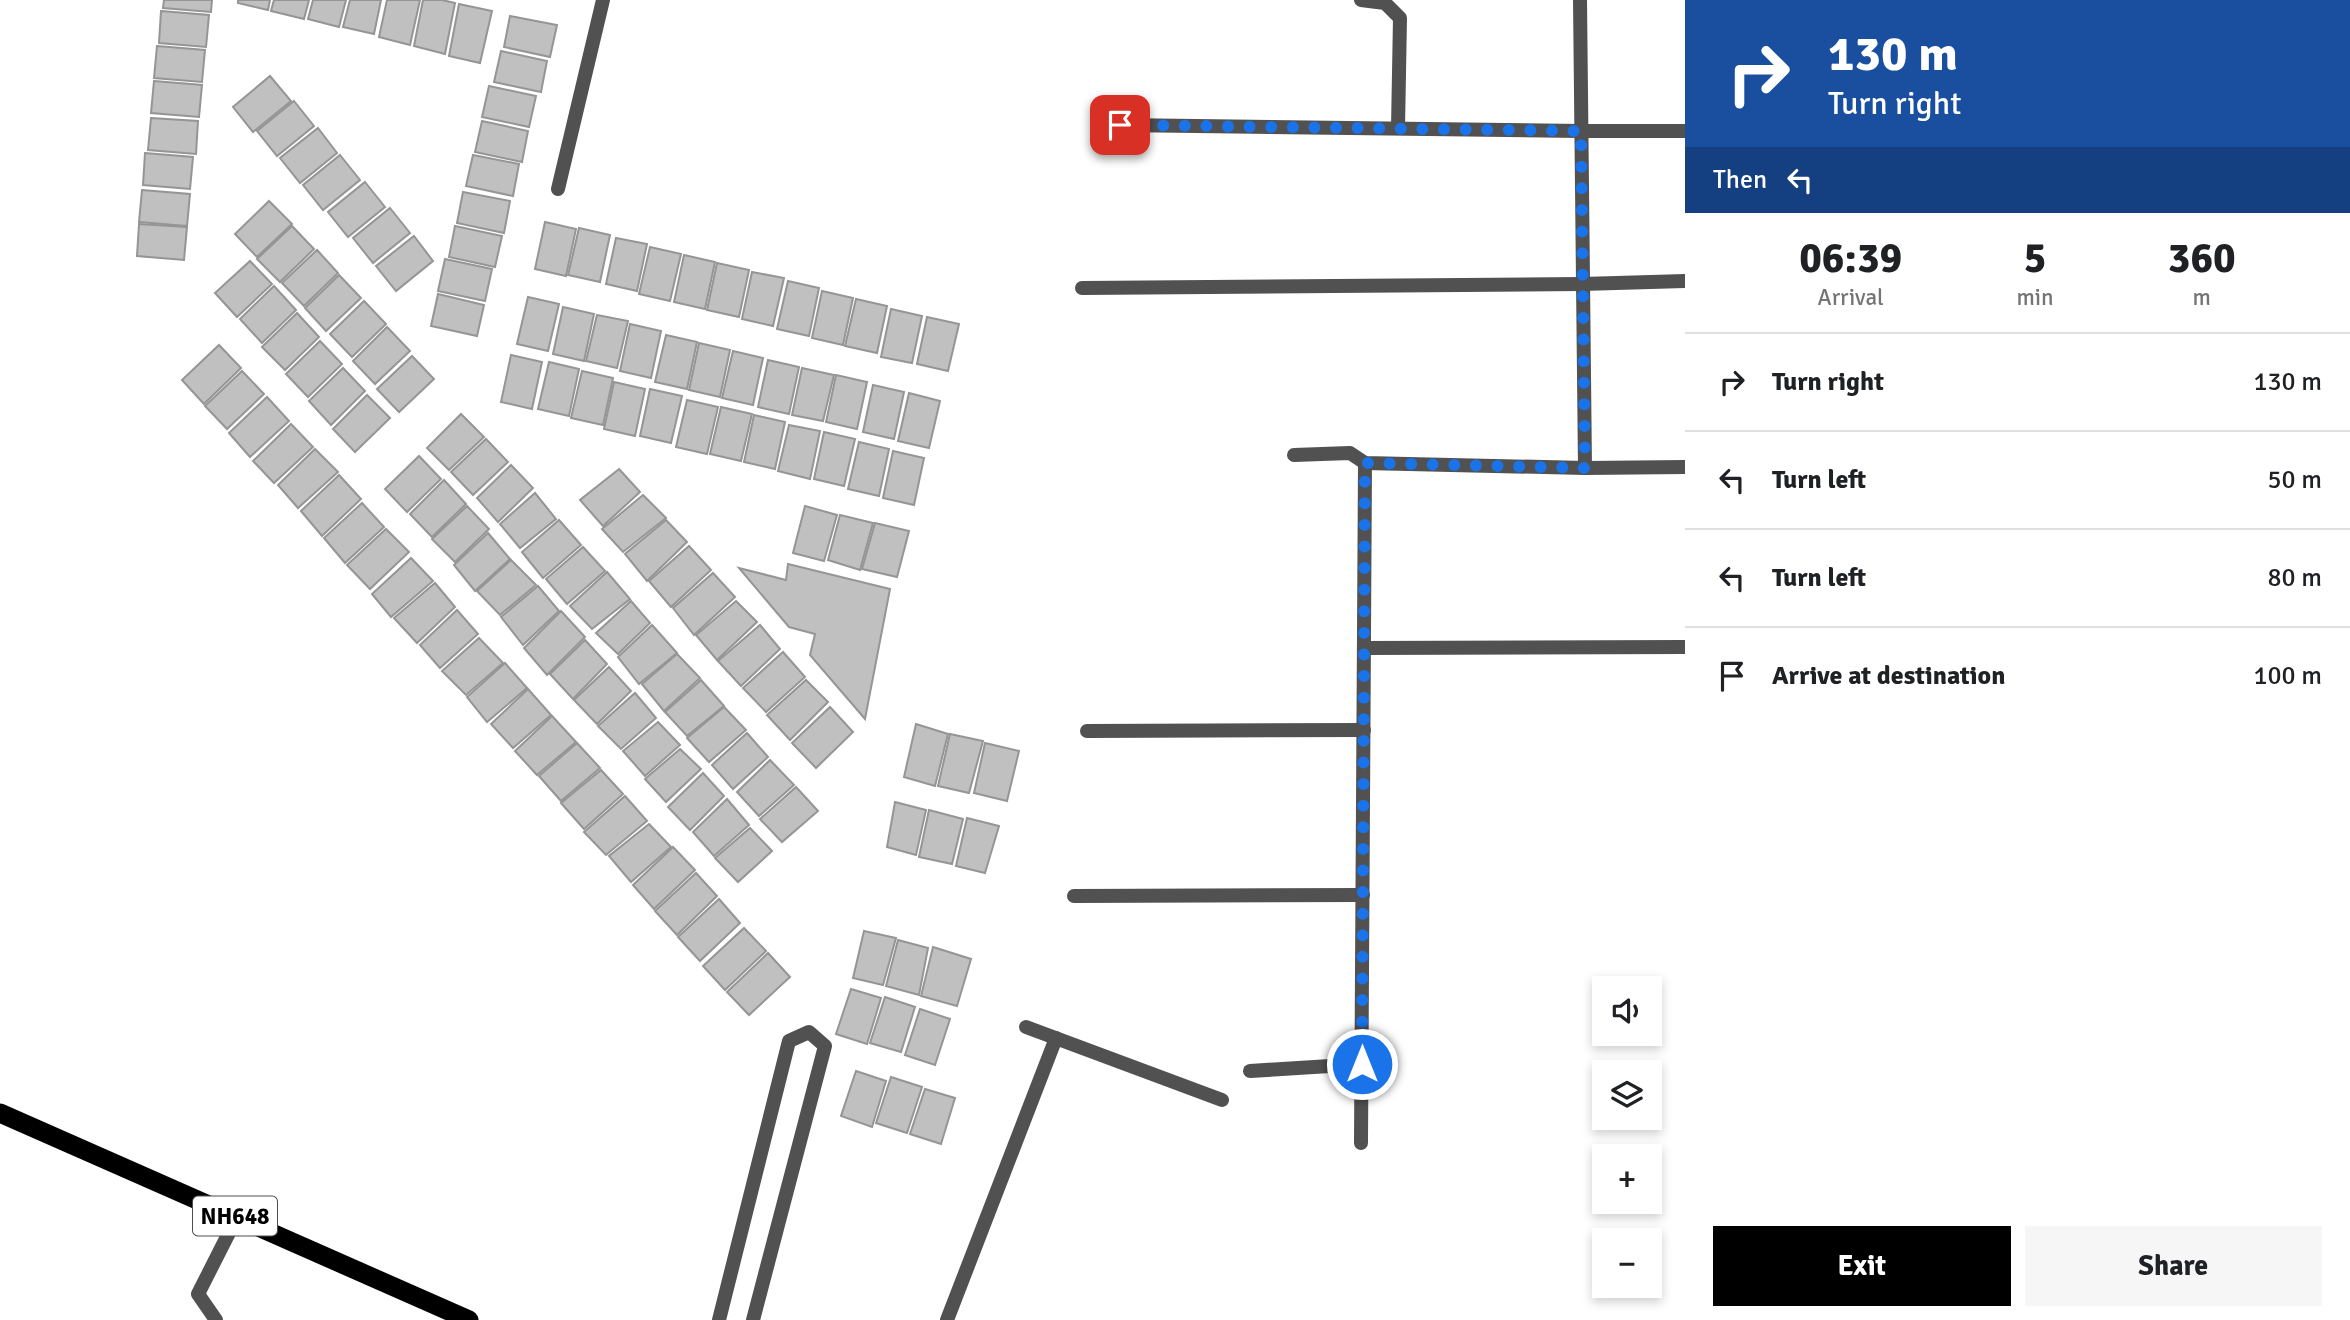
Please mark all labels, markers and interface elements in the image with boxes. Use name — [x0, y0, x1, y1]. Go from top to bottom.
text: 130 m — [1828, 24, 1958, 84]
icon: right — [1713, 28, 1804, 119]
text: Turn right — [1828, 84, 1961, 123]
pin — [1090, 95, 1150, 155]
icon: arrive — [1101, 106, 1139, 144]
icon: left — [1781, 161, 1819, 199]
text: Then — [1713, 164, 1767, 196]
text: 06:39 — [1799, 233, 1902, 284]
text: 5 — [2024, 233, 2046, 284]
text: 360 — [2168, 233, 2236, 284]
text: Arrival — [1818, 283, 1884, 312]
text: min — [2016, 283, 2054, 312]
text: m — [2193, 283, 2211, 312]
icon: right — [1713, 363, 1751, 401]
text: Turn right — [1772, 366, 1884, 398]
text: 130 m — [2253, 366, 2322, 398]
icon: left — [1713, 461, 1751, 499]
text: Turn left — [1772, 464, 1866, 496]
text: 50 m — [2267, 464, 2322, 496]
icon: left — [1713, 559, 1751, 597]
text: Turn left — [1772, 562, 1866, 594]
text: 80 m — [2267, 562, 2322, 594]
icon: arrive — [1713, 657, 1751, 695]
text: Arrive at destination — [1772, 660, 2005, 692]
text: 100 m — [2253, 660, 2322, 692]
map controls — [1592, 976, 1662, 1298]
button: sound — [1592, 976, 1662, 1046]
position arrow — [1325, 1027, 1399, 1101]
button: layers — [1592, 1060, 1662, 1130]
button: + — [1592, 1144, 1662, 1214]
road number: NH648 — [193, 1196, 277, 1236]
button: Exit — [1713, 1226, 2011, 1306]
button: Share — [2025, 1226, 2322, 1306]
button: − — [1592, 1228, 1662, 1298]

